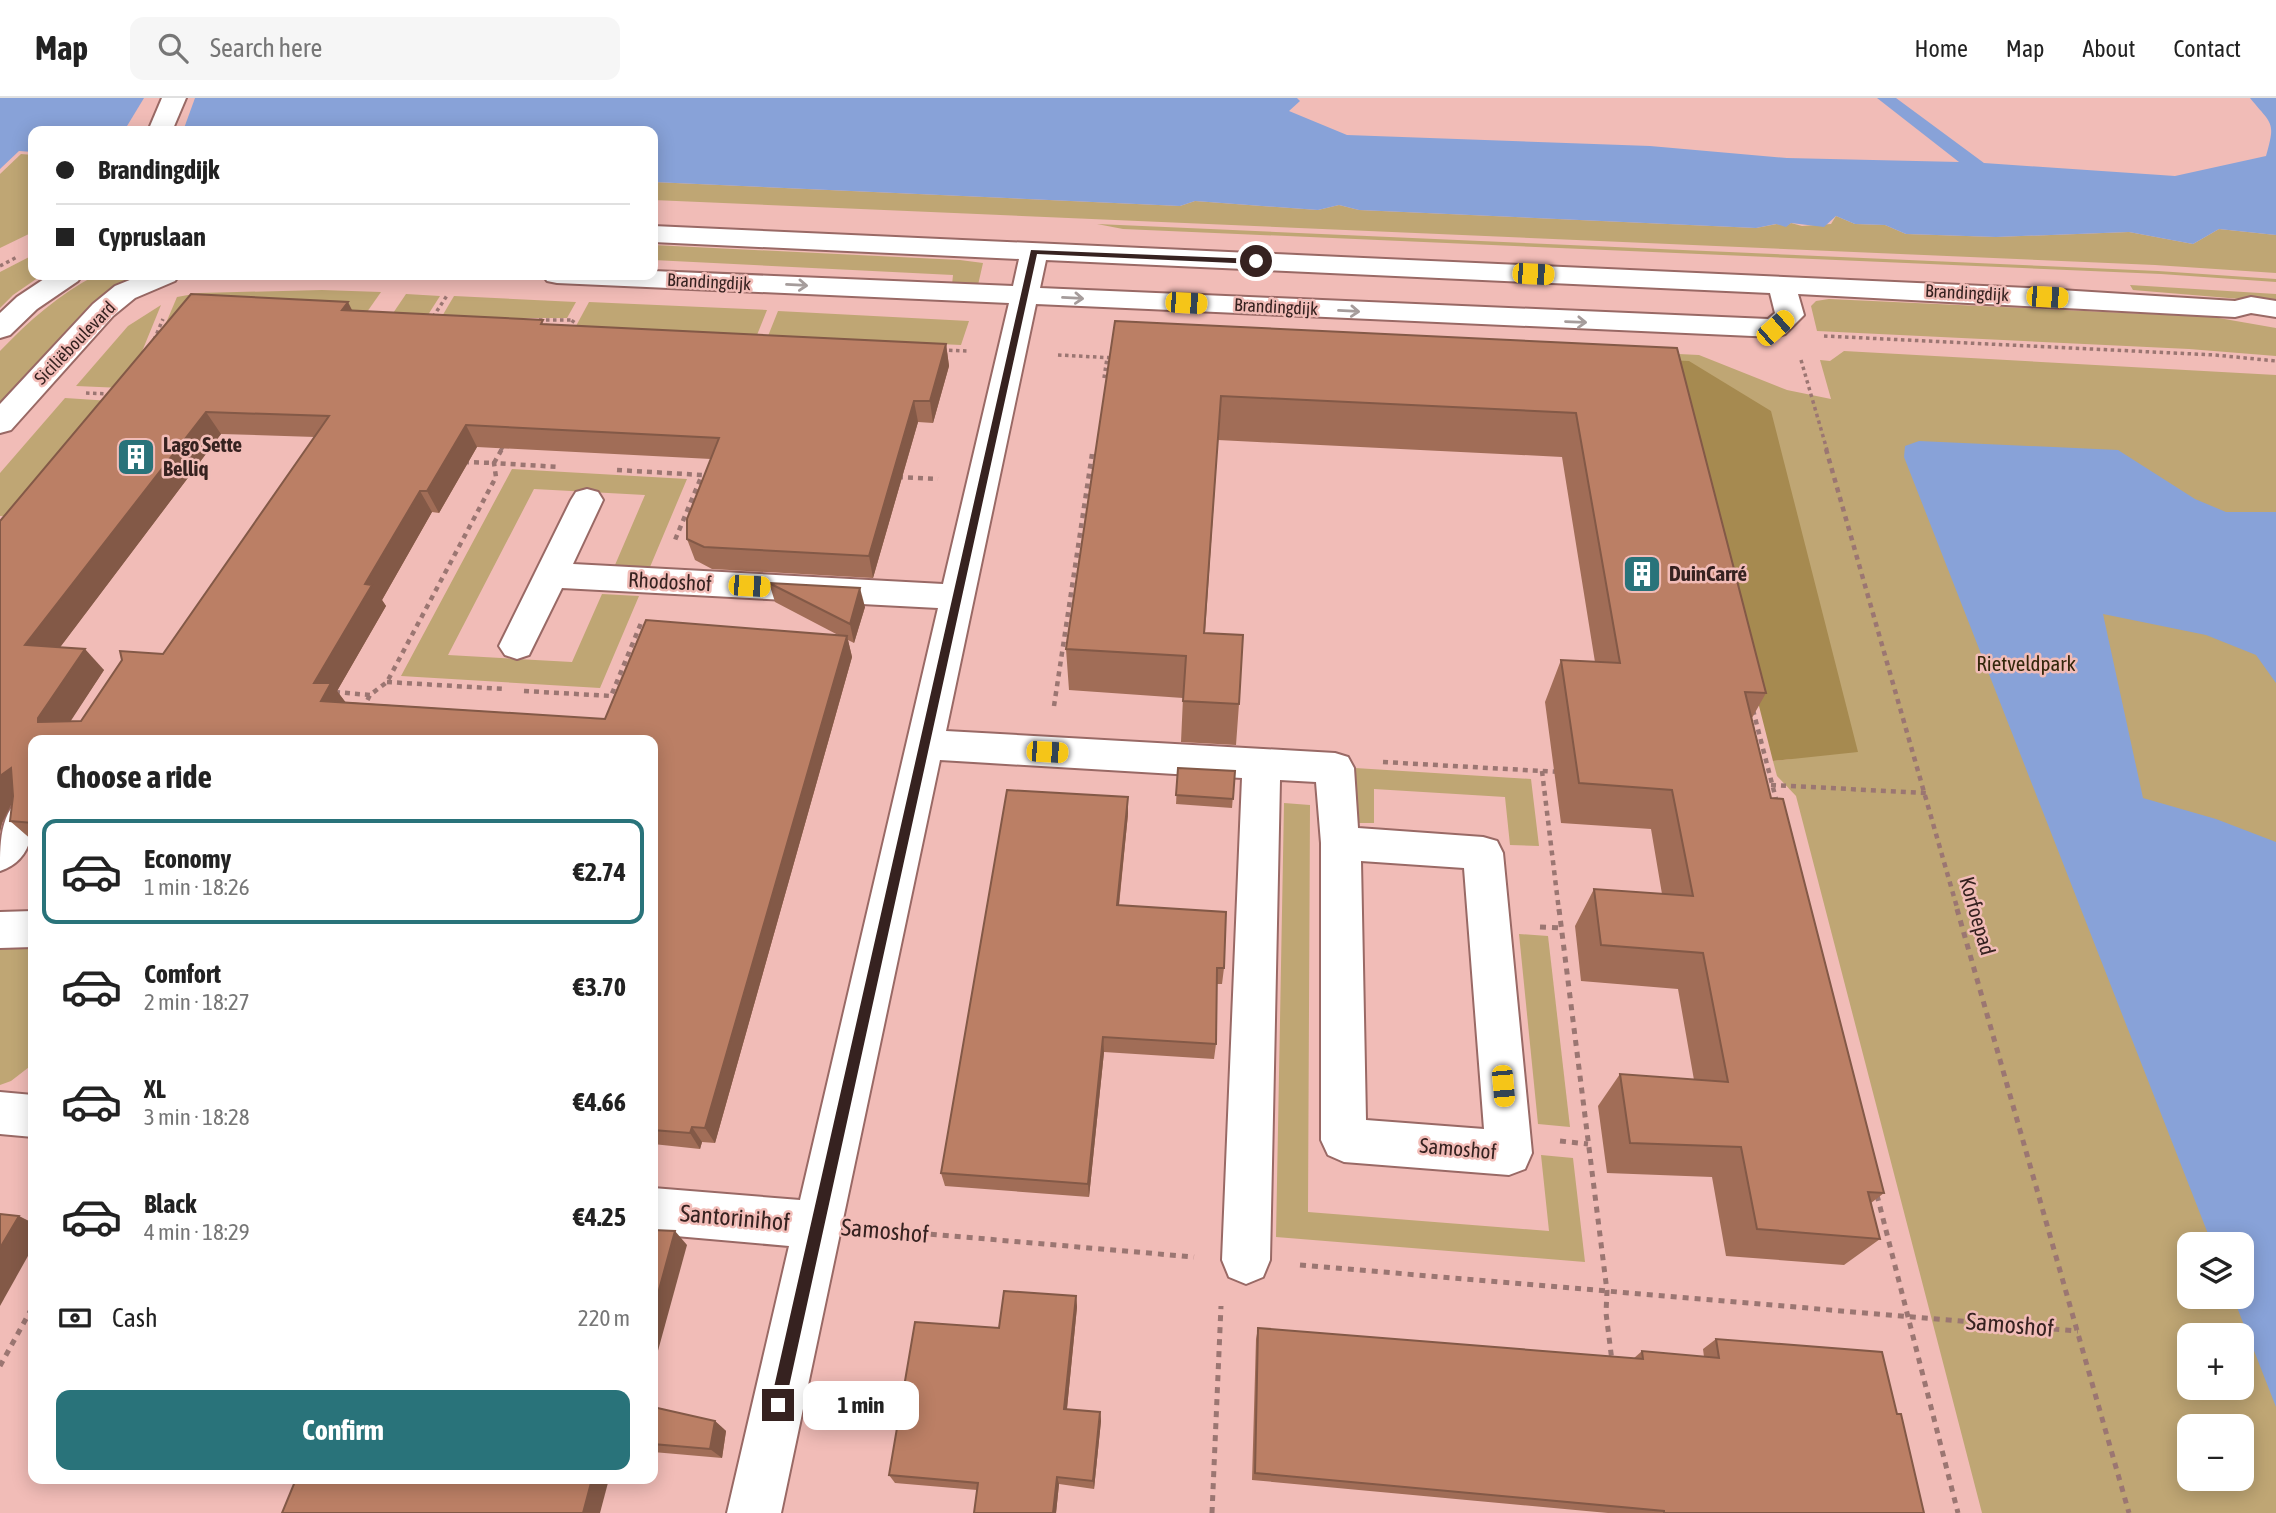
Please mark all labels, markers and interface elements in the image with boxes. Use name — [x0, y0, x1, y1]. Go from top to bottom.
search box — [130, 17, 620, 80]
text: Map — [35, 29, 88, 67]
icon: search — [154, 29, 192, 67]
text: Search here — [210, 33, 322, 63]
text: Home — [1914, 35, 1968, 62]
text: Map — [2006, 35, 2044, 62]
text: About — [2082, 35, 2135, 62]
text: Contact — [2173, 35, 2241, 62]
text: Brandingdijk — [98, 155, 219, 185]
text: Cypruslaan — [98, 222, 206, 252]
route start — [1240, 245, 1272, 277]
car — [1512, 262, 1555, 286]
street label: Brandingdijk — [666, 269, 752, 294]
one-way arrow — [785, 279, 808, 292]
street label: Brandingdijk — [1924, 280, 2010, 305]
car — [2026, 285, 2069, 309]
one-way arrow — [1061, 291, 1084, 304]
car — [1165, 291, 1208, 315]
street label: Brandingdijk — [1233, 294, 1319, 319]
street label: Siciliëboulevard — [30, 297, 119, 389]
one-way arrow — [1337, 304, 1360, 317]
car — [1753, 306, 1798, 350]
one-way arrow — [1565, 315, 1588, 328]
place label: Lago Sette Belliq — [163, 432, 242, 480]
building icon: Lago Sette Belliq — [115, 436, 157, 478]
building icon: DuinCarré — [1621, 553, 1663, 595]
place label: DuinCarré — [1669, 561, 1747, 585]
street label: Rhodoshof — [628, 567, 713, 595]
car — [728, 574, 771, 598]
park label: Rietveldpark — [1976, 651, 2076, 675]
car — [1026, 740, 1069, 764]
text: Choose a ride — [56, 758, 212, 795]
icon: car — [60, 840, 123, 903]
text: Economy — [144, 844, 231, 874]
text: €2.74 — [573, 857, 626, 887]
text: 1 min · 18:26 — [144, 874, 250, 900]
street label: Korfoepad — [1955, 874, 2001, 958]
icon: car — [60, 955, 123, 1018]
text: Comfort — [144, 959, 221, 989]
text: €3.70 — [573, 972, 626, 1002]
text: 2 min · 18:27 — [144, 989, 250, 1015]
car — [1491, 1064, 1516, 1108]
icon: car — [60, 1070, 123, 1133]
text: XL — [144, 1074, 166, 1104]
text: €4.66 — [573, 1087, 626, 1117]
text: 3 min · 18:28 — [144, 1104, 250, 1130]
street label: Samoshof — [1419, 1133, 1498, 1163]
icon: car — [60, 1185, 123, 1248]
text: Black — [144, 1189, 196, 1219]
street label: Santorinihof — [679, 1199, 791, 1236]
text: €4.25 — [573, 1202, 626, 1232]
street label: Samoshof — [840, 1213, 930, 1248]
text: 4 min · 18:29 — [144, 1219, 250, 1245]
map controls — [2177, 1232, 2254, 1491]
button: layers — [2177, 1232, 2254, 1309]
icon: cash — [56, 1299, 94, 1337]
text: Cash — [112, 1303, 158, 1333]
text: 220 m — [578, 1305, 630, 1331]
street label: Samoshof — [1965, 1307, 2055, 1342]
button: + — [2177, 1323, 2254, 1400]
callout: 1 min — [802, 1380, 918, 1430]
route end — [762, 1389, 794, 1421]
button: Confirm — [56, 1390, 630, 1470]
text: 1 min — [838, 1392, 884, 1418]
button: − — [2177, 1414, 2254, 1491]

